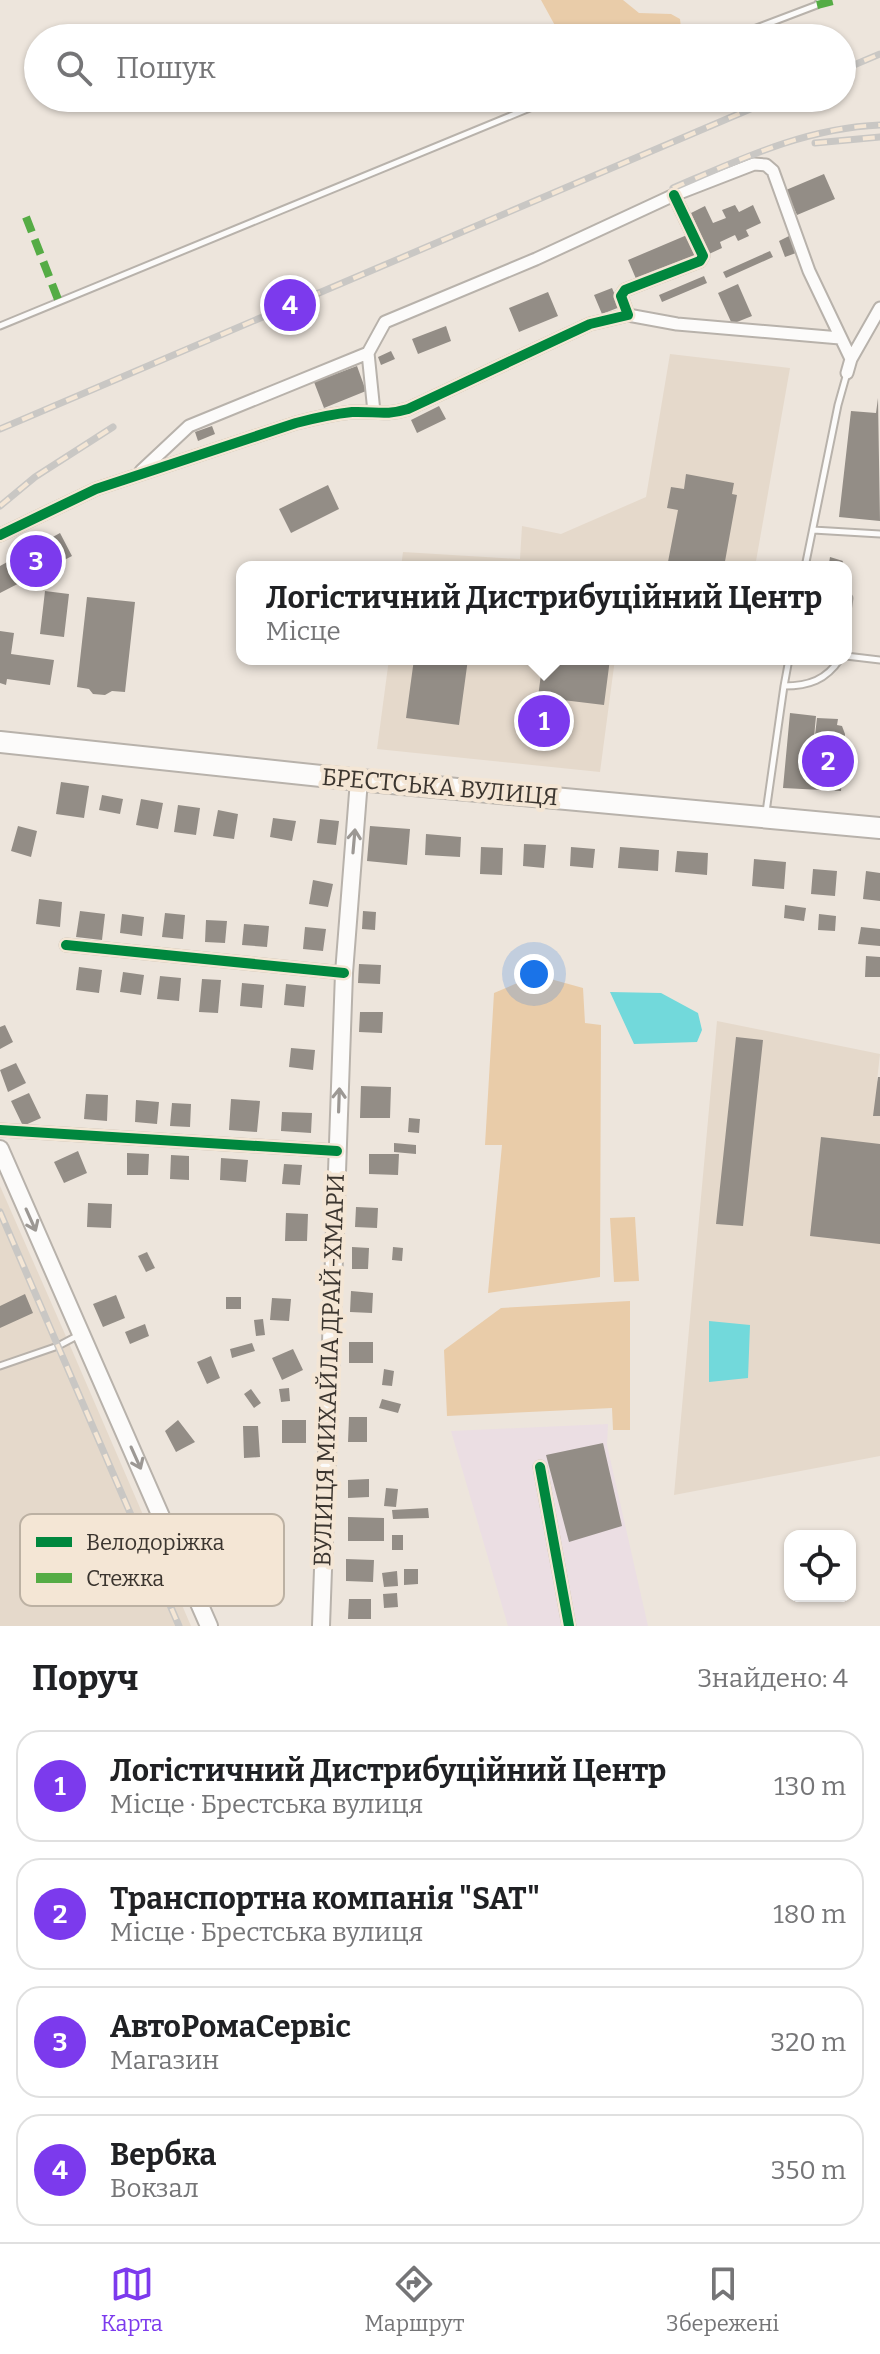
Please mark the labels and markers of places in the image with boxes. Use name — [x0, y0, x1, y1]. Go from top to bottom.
pin: 4 — [264, 275, 316, 335]
pin: 3 — [10, 531, 62, 591]
pin: 1 — [518, 691, 570, 751]
pin: 2 — [802, 731, 854, 791]

